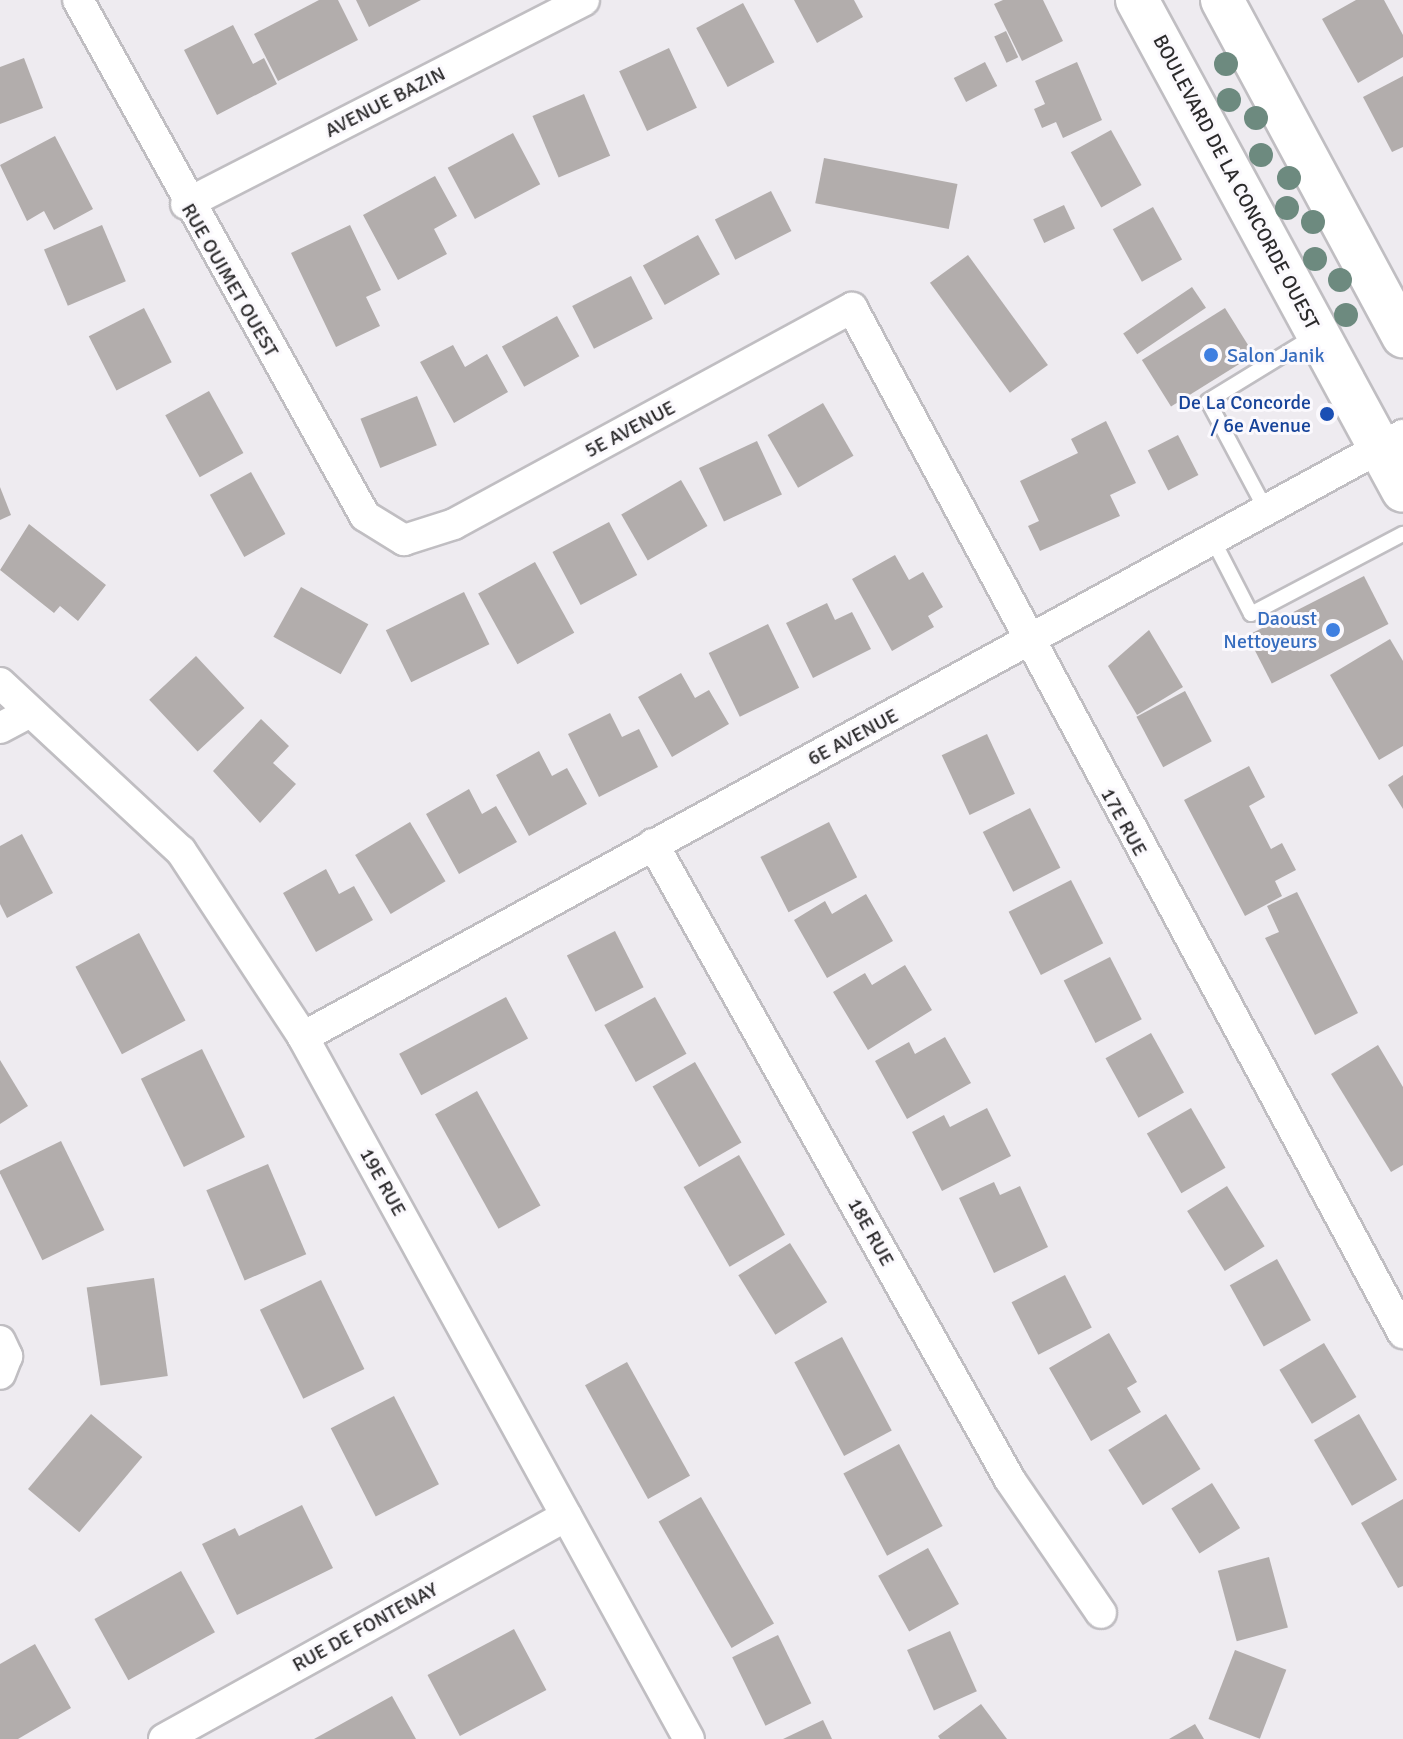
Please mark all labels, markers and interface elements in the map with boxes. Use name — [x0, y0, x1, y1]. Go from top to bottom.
street label: BOULEVARD DE LA CONCORDE OUEST — [1148, 30, 1324, 334]
street label: AVENUE BAZIN — [321, 61, 449, 143]
street label: RUE OUIMET OUEST — [176, 199, 284, 361]
place label: Salon Janik — [1227, 343, 1325, 367]
marker: Salon Janik — [1202, 346, 1220, 364]
place label: De La Concorde / 6e Avenue — [1178, 390, 1311, 437]
street label: 5E AVENUE — [581, 395, 679, 463]
marker: De La Concorde / 6e Avenue — [1318, 405, 1336, 423]
place label: Daoust Nettoyeurs — [1223, 606, 1317, 653]
marker: Daoust Nettoyeurs — [1324, 621, 1342, 639]
street label: 6E AVENUE — [804, 703, 902, 771]
street label: 17E RUE — [1096, 784, 1152, 860]
street label: 19E RUE — [355, 1144, 411, 1220]
street label: 18E RUE — [843, 1194, 899, 1270]
street label: RUE DE FONTENAY — [288, 1577, 442, 1677]

